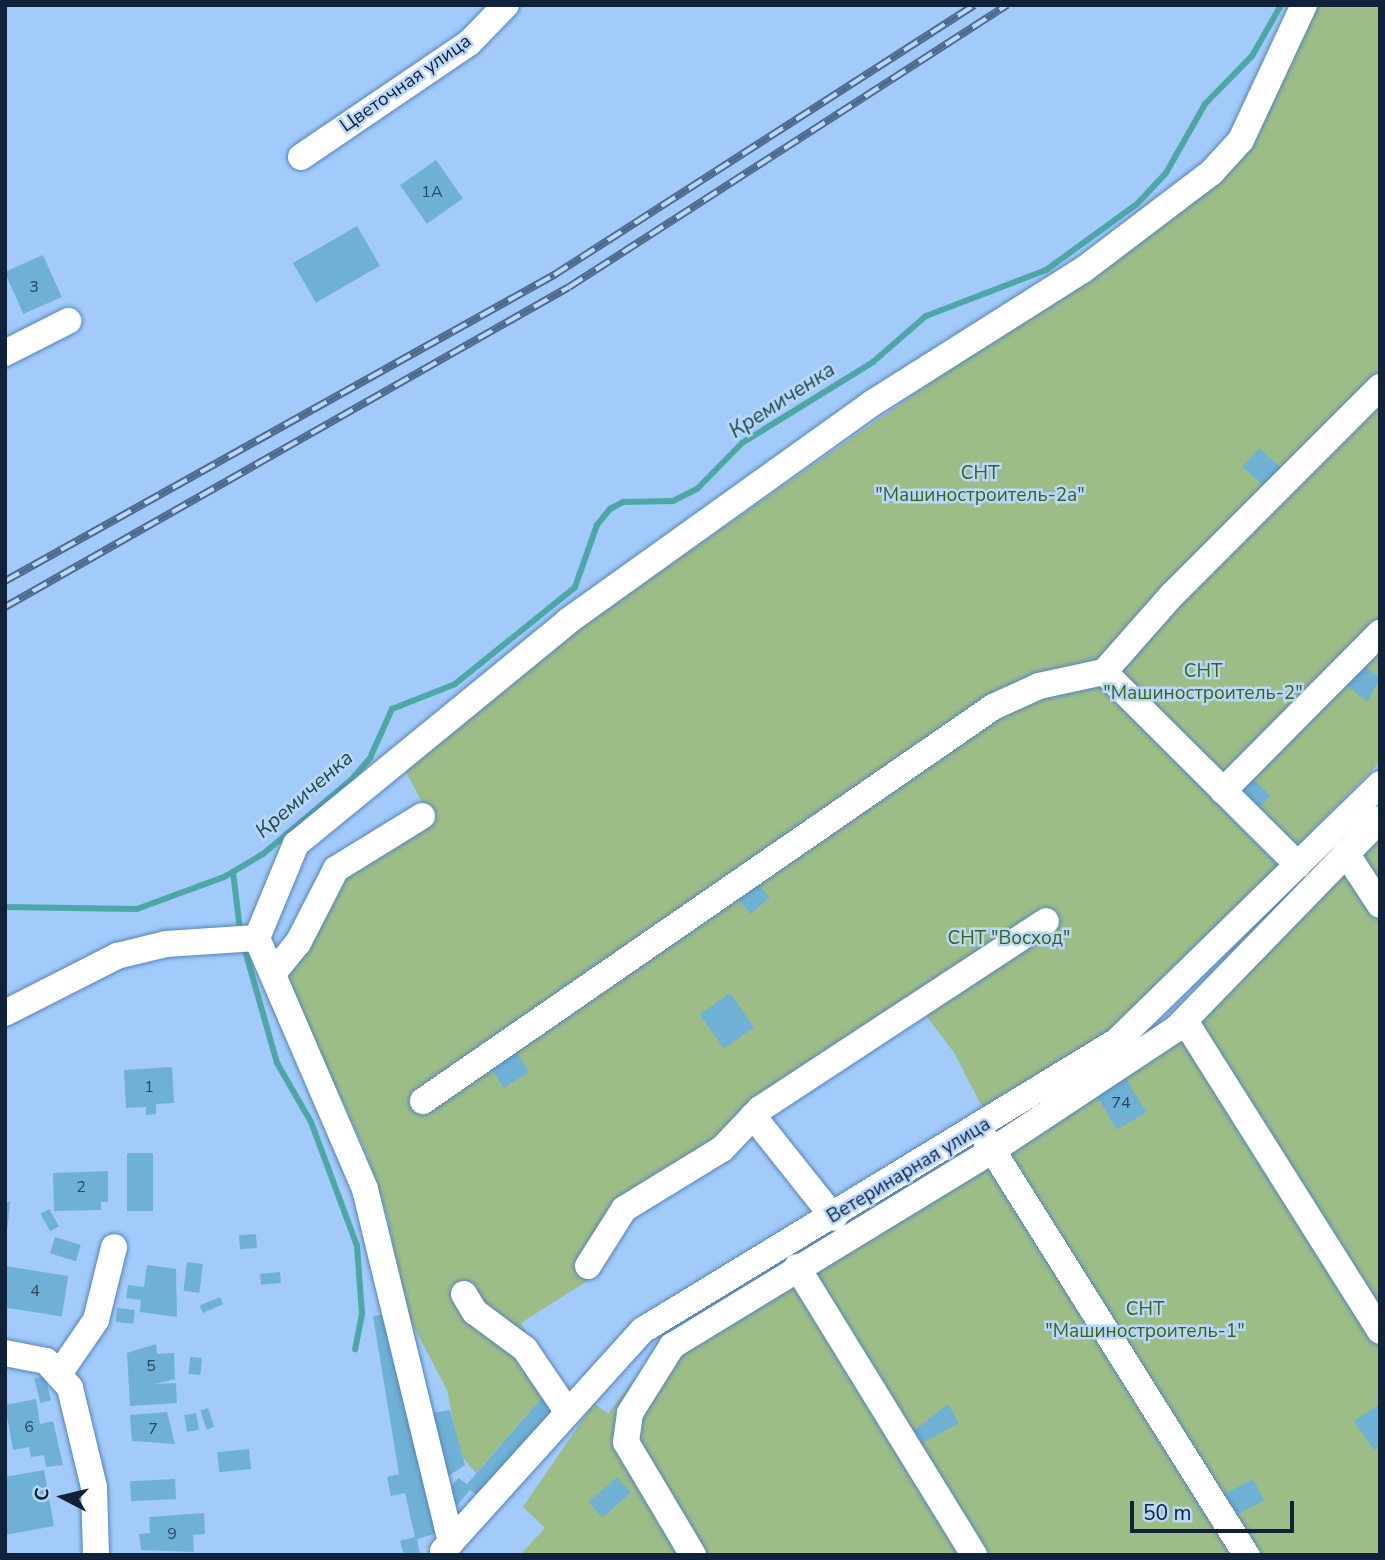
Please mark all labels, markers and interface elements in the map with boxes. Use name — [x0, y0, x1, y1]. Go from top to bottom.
street label: Цветочная улица — [336, 30, 476, 138]
house number: 1А — [421, 182, 443, 202]
house number: 3 — [29, 277, 39, 297]
water label: Кремиченка — [724, 356, 840, 444]
park label: СНТ "Машиностроитель-2а" — [875, 463, 1085, 507]
park label: СНТ "Машиностроитель-2" — [1103, 661, 1303, 705]
water label: Кремиченка — [250, 745, 358, 843]
park label: СНТ "Восход" — [948, 928, 1070, 950]
house number: 1 — [144, 1077, 154, 1097]
house number: 74 — [1111, 1093, 1131, 1113]
street label: Ветеринарная улица — [823, 1113, 995, 1229]
house number: 2 — [76, 1177, 86, 1197]
house number: 4 — [30, 1281, 40, 1301]
park label: СНТ "Машиностроитель-1" — [1045, 1299, 1245, 1343]
house number: 5 — [146, 1356, 156, 1376]
house number: 6 — [24, 1417, 34, 1437]
house number: 7 — [148, 1419, 158, 1439]
north arrow — [28, 1462, 98, 1532]
text: С — [28, 1486, 56, 1502]
scale bar — [1133, 1486, 1298, 1530]
text: 50 m — [1143, 1499, 1192, 1527]
house number: 9 — [167, 1524, 177, 1544]

